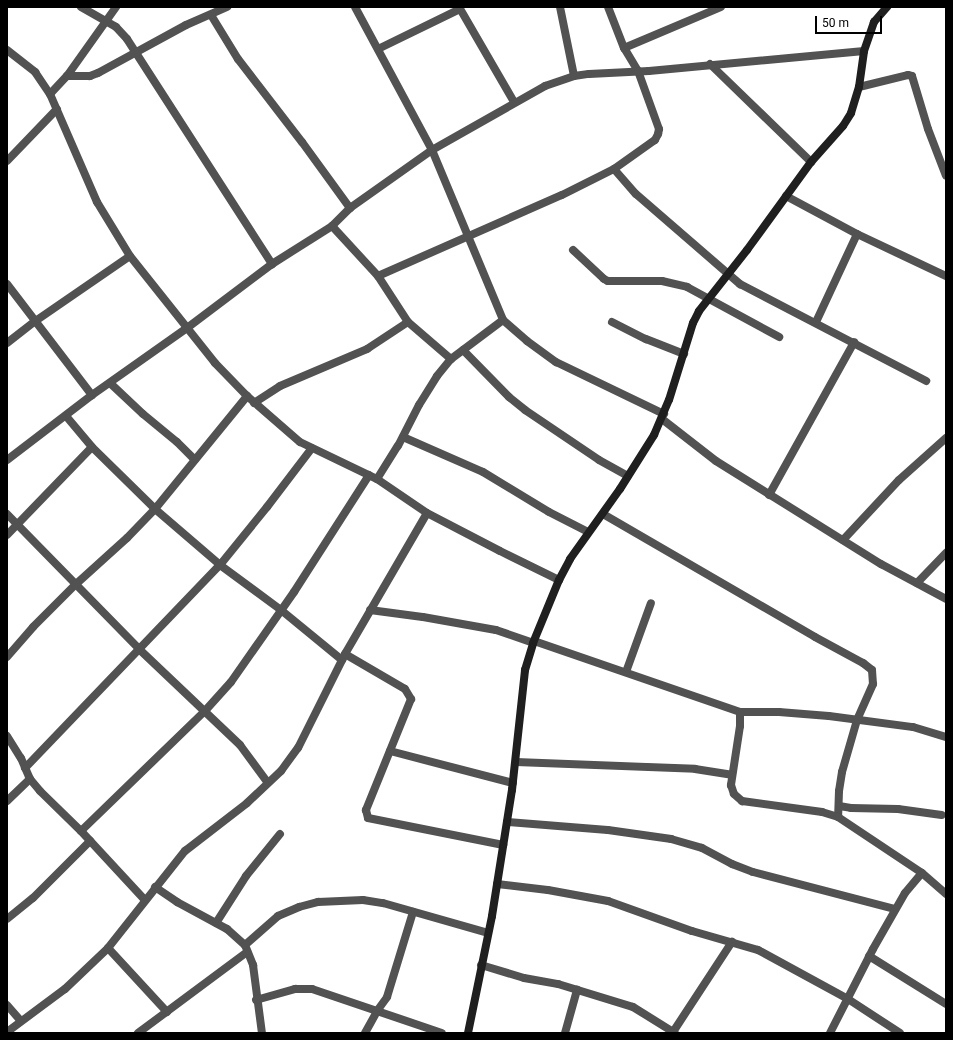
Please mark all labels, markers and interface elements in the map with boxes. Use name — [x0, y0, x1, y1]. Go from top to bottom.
scale bar — [817, 8, 884, 34]
text: 50 m — [822, 16, 849, 30]

